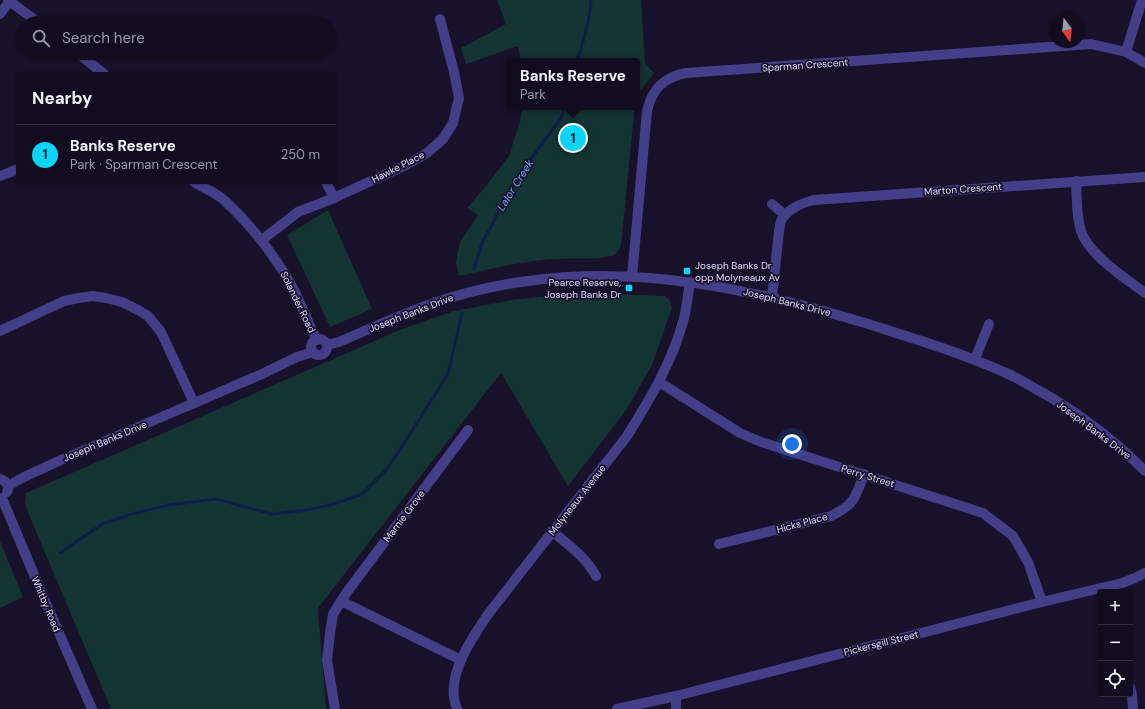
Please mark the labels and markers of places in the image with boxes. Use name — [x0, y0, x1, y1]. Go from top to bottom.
pin: 1 — [560, 123, 586, 153]
place label: Joseph Banks Dr opp Molyneaux Av — [695, 259, 781, 284]
marker: Joseph Banks Dr opp Molyneaux Av — [682, 266, 692, 276]
place label: Pearce Reserve, Joseph Banks Dr — [544, 276, 621, 301]
marker: Pearce Reserve, Joseph Banks Dr — [624, 283, 634, 293]

